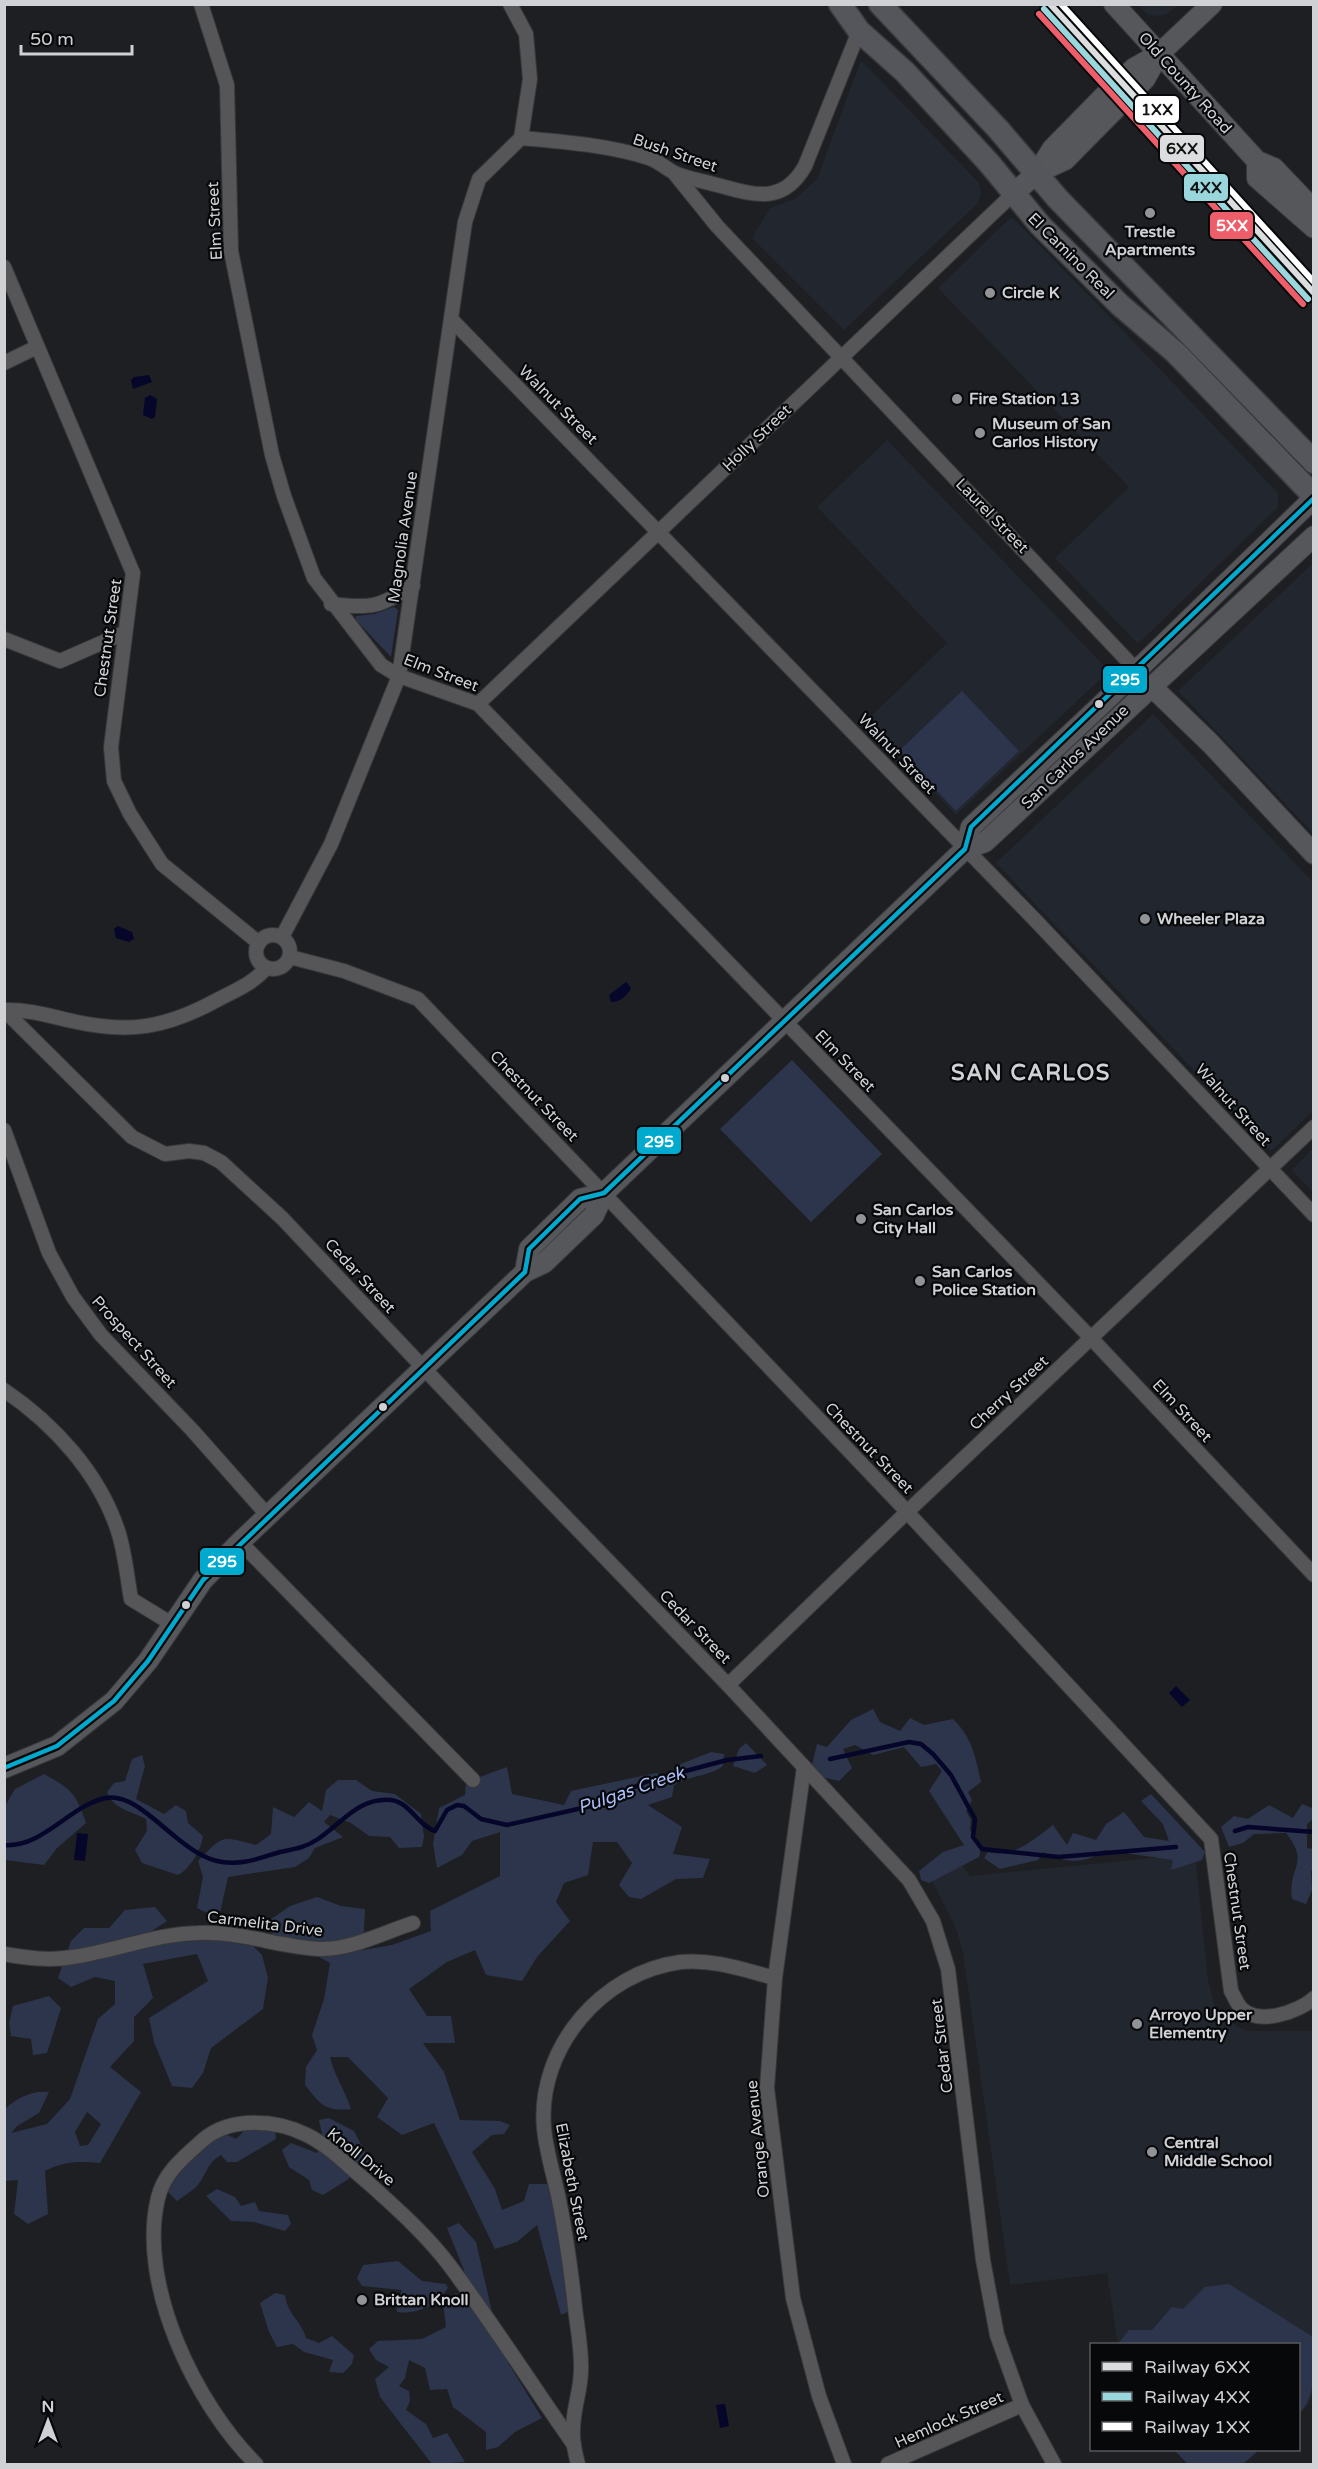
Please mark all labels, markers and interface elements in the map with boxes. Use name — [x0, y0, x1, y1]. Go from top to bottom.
scale bar — [21, 18, 132, 56]
text: 50 m — [30, 28, 74, 50]
street label: Old County Road — [1134, 28, 1236, 138]
line badge: 1XX — [1134, 95, 1180, 124]
text: 1XX — [1141, 100, 1173, 120]
street label: Bush Street — [630, 129, 720, 177]
line badge: 6XX — [1159, 134, 1205, 163]
text: 6XX — [1166, 139, 1198, 159]
line badge: 4XX — [1183, 173, 1229, 202]
text: 4XX — [1190, 178, 1222, 198]
street label: Elm Street — [203, 181, 227, 261]
marker: Trestle Apartments — [1143, 206, 1157, 220]
street label: El Camino Real — [1024, 209, 1118, 303]
line badge: 5XX — [1209, 211, 1254, 240]
text: 5XX — [1216, 216, 1248, 236]
place label: Trestle Apartments — [1105, 222, 1195, 260]
place label: Circle K — [1002, 283, 1060, 303]
marker: Circle K — [983, 286, 997, 300]
street label: Walnut Street — [514, 361, 602, 449]
place label: Fire Station 13 — [969, 389, 1080, 409]
marker: Fire Station 13 — [950, 392, 964, 406]
street label: Holly Street — [718, 400, 796, 476]
place label: Museum of San Carlos History — [992, 414, 1111, 452]
marker: Museum of San Carlos History — [973, 426, 987, 440]
street label: Magnolia Avenue — [384, 470, 422, 604]
street label: Laurel Street — [951, 474, 1033, 558]
street label: Chestnut Street — [90, 578, 126, 698]
street label: Elm Street — [401, 650, 481, 696]
line badge: 295 — [1102, 665, 1148, 694]
text: 295 — [1110, 670, 1140, 690]
unlabelled marker — [1093, 698, 1105, 710]
street label: San Carlos Avenue — [1017, 701, 1133, 813]
street label: Walnut Street — [854, 710, 940, 798]
place label: Wheeler Plaza — [1157, 909, 1265, 929]
marker: Wheeler Plaza — [1138, 912, 1152, 926]
street label: Elm Street — [810, 1026, 880, 1096]
street label: Chestnut Street — [485, 1046, 583, 1146]
district label: SAN CARLOS — [951, 1060, 1111, 1086]
street label: Walnut Street — [1191, 1060, 1275, 1150]
unlabelled marker — [719, 1072, 731, 1084]
line badge: 295 — [636, 1126, 682, 1155]
text: 295 — [644, 1132, 674, 1152]
place label: San Carlos City Hall — [873, 1200, 954, 1238]
marker: San Carlos City Hall — [854, 1212, 868, 1226]
street label: Cedar Street — [320, 1234, 400, 1318]
place label: San Carlos Police Station — [932, 1262, 1036, 1300]
marker: San Carlos Police Station — [913, 1274, 927, 1288]
street label: Prospect Street — [87, 1292, 181, 1392]
street label: Cherry Street — [965, 1351, 1053, 1435]
street label: Elm Street — [1148, 1375, 1216, 1447]
street label: Chestnut Street — [820, 1398, 918, 1498]
unlabelled marker — [377, 1401, 389, 1413]
line badge: 295 — [199, 1547, 245, 1576]
text: 295 — [207, 1552, 237, 1572]
street label: Cedar Street — [655, 1586, 735, 1668]
unlabelled marker — [180, 1599, 192, 1611]
water label: Pulgas Creek — [575, 1761, 688, 1819]
street label: Chestnut Street — [1219, 1851, 1255, 1971]
street label: Carmelita Drive — [206, 1907, 324, 1941]
street label: Cedar Street — [926, 1998, 958, 2094]
place label: Arroyo Upper Elementry — [1149, 2005, 1253, 2043]
marker: Arroyo Upper Elementry — [1130, 2017, 1144, 2031]
street label: Orange Avenue — [742, 2079, 774, 2199]
street label: Elizabeth Street — [551, 2121, 593, 2243]
street label: Knoll Drive — [323, 2124, 399, 2190]
place label: Central Middle School — [1164, 2133, 1272, 2171]
marker: Central Middle School — [1145, 2145, 1159, 2159]
place label: Brittan Knoll — [374, 2290, 468, 2310]
marker: Brittan Knoll — [355, 2293, 369, 2307]
legend — [1090, 2343, 1300, 2451]
text: Railway 6XX — [1144, 2356, 1250, 2378]
text: Railway 4XX — [1144, 2386, 1250, 2408]
street label: Hemlock Street — [892, 2387, 1006, 2453]
north arrow — [18, 2391, 78, 2451]
text: N — [42, 2397, 54, 2417]
text: Railway 1XX — [1144, 2416, 1250, 2438]

